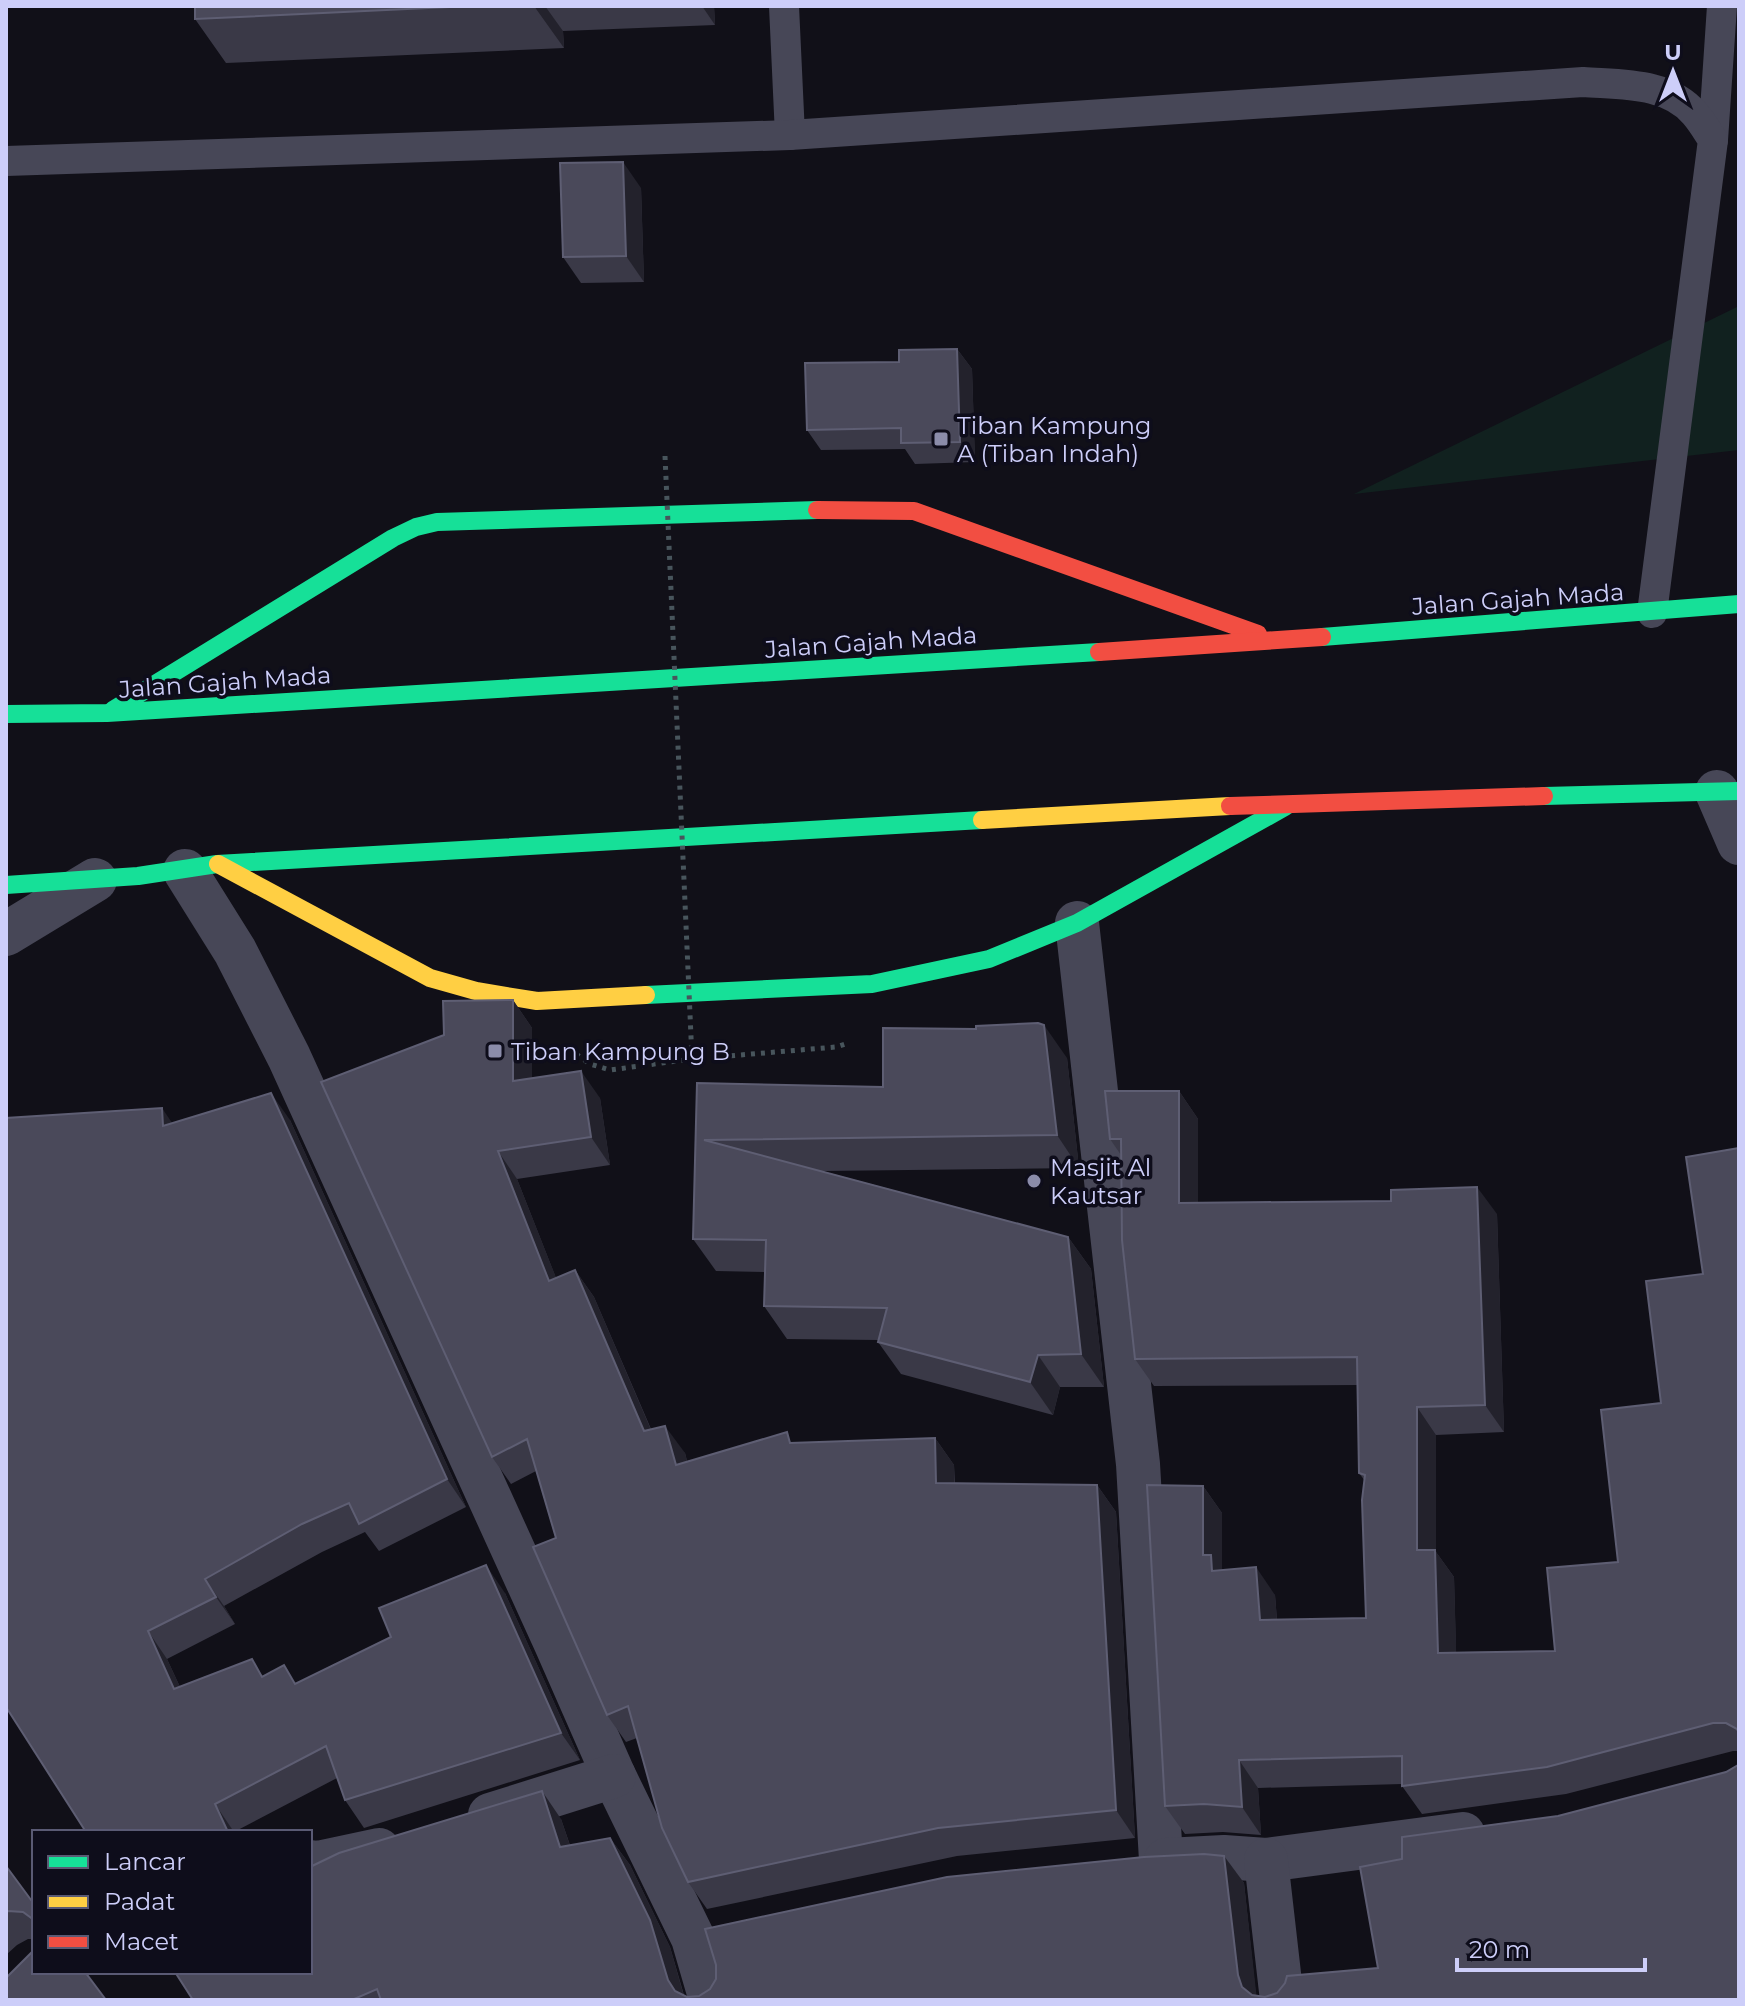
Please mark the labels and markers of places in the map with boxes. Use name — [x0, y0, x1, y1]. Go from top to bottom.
place label: Tiban Kampung A (Tiban Indah) — [957, 411, 1152, 468]
marker: Tiban Kampung A (Tiban Indah) — [932, 430, 950, 448]
place label: Tiban Kampung B — [511, 1037, 730, 1066]
marker: Tiban Kampung B — [486, 1042, 504, 1060]
place label: Masjit Al Kautsar — [1050, 1153, 1151, 1210]
marker: Masjit Al Kautsar — [1025, 1172, 1043, 1190]

